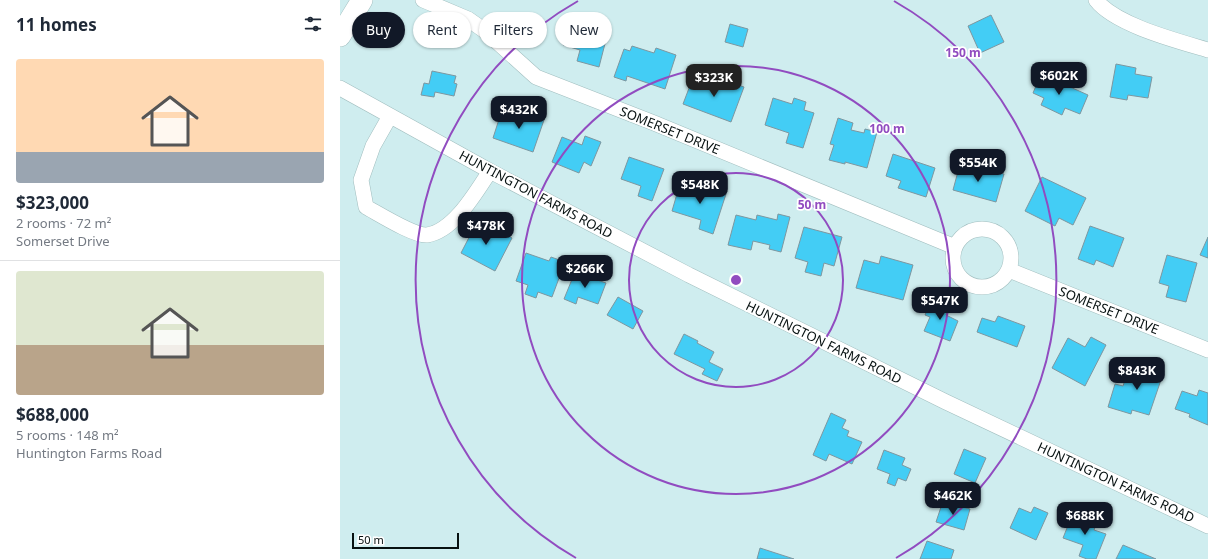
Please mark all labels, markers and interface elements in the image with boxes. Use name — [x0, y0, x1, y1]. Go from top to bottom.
chip: Buy — [352, 12, 405, 48]
chip: Rent — [413, 12, 471, 48]
chip: Filters — [479, 12, 547, 48]
chip: New — [555, 12, 612, 48]
text: 11 homes — [16, 13, 97, 36]
icon: filters — [302, 13, 324, 35]
text: 150 m — [945, 44, 981, 61]
pin: $602K — [1031, 62, 1087, 96]
pin: $323K — [686, 64, 742, 98]
text: $602K — [1040, 66, 1078, 84]
text: $323K — [695, 68, 733, 86]
icon: home — [134, 85, 206, 157]
pin: $432K — [491, 96, 547, 130]
text: $432K — [500, 100, 538, 118]
street label: SOMERSET DRIVE — [617, 102, 723, 158]
text: 100 m — [869, 120, 905, 137]
street label: HUNTINGTON FARMS ROAD — [456, 146, 616, 242]
pin: $554K — [950, 149, 1006, 183]
text: $554K — [959, 153, 997, 171]
pin: $548K — [672, 171, 728, 205]
text: $548K — [681, 175, 719, 193]
text: $323,000 — [16, 191, 89, 214]
text: 50 m — [798, 196, 826, 213]
pin: $478K — [458, 212, 514, 246]
text: 2 rooms · 72 m² — [16, 214, 111, 232]
text: $478K — [467, 216, 505, 234]
text: Somerset Drive — [16, 232, 110, 250]
pin: $266K — [557, 255, 613, 289]
text: $266K — [566, 259, 604, 277]
centre of rings — [729, 273, 743, 287]
street label: SOMERSET DRIVE — [1056, 282, 1162, 338]
pin: $547K — [912, 287, 968, 321]
text: $547K — [921, 291, 959, 309]
street label: HUNTINGTON FARMS ROAD — [743, 296, 905, 388]
icon: home — [134, 297, 206, 369]
pin: $843K — [1109, 357, 1165, 391]
text: $843K — [1118, 361, 1156, 379]
text: $688,000 — [16, 403, 89, 426]
text: 5 rooms · 148 m² — [16, 426, 119, 444]
street label: HUNTINGTON FARMS ROAD — [1035, 438, 1197, 526]
text: Huntington Farms Road — [16, 444, 162, 462]
pin: $462K — [925, 482, 981, 516]
text: $462K — [934, 486, 972, 504]
pin: $688K — [1057, 502, 1113, 536]
text: $688K — [1066, 506, 1104, 524]
scale bar — [352, 531, 459, 550]
text: 50 m — [358, 532, 384, 547]

